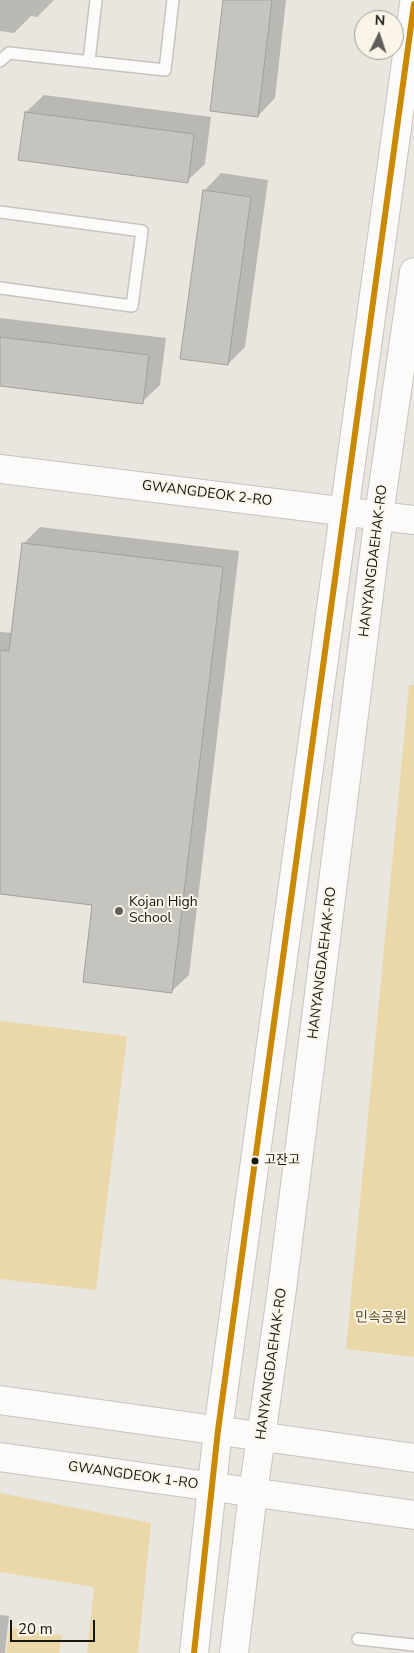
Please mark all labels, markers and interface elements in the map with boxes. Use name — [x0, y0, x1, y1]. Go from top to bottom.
north arrow — [354, 10, 404, 60]
text: N — [374, 11, 386, 30]
street label: GWANGDEOK 2-RO — [141, 478, 273, 510]
street label: HANYANGDAEHAK-RO — [356, 484, 392, 638]
street label: HANYANGDAEHAK-RO — [305, 886, 341, 1040]
place label: Kojan High School — [129, 895, 198, 928]
marker: Kojan High School — [113, 905, 125, 917]
place label: 고잔고 — [264, 1153, 300, 1169]
marker: 고잔고 — [250, 1156, 260, 1166]
street label: HANYANGDAEHAK-RO — [253, 1287, 291, 1441]
park label: 민속공원 — [355, 1311, 407, 1327]
street label: GWANGDEOK 1-RO — [67, 1459, 199, 1493]
scale bar — [12, 1610, 98, 1642]
text: 20 m — [18, 1619, 53, 1639]

